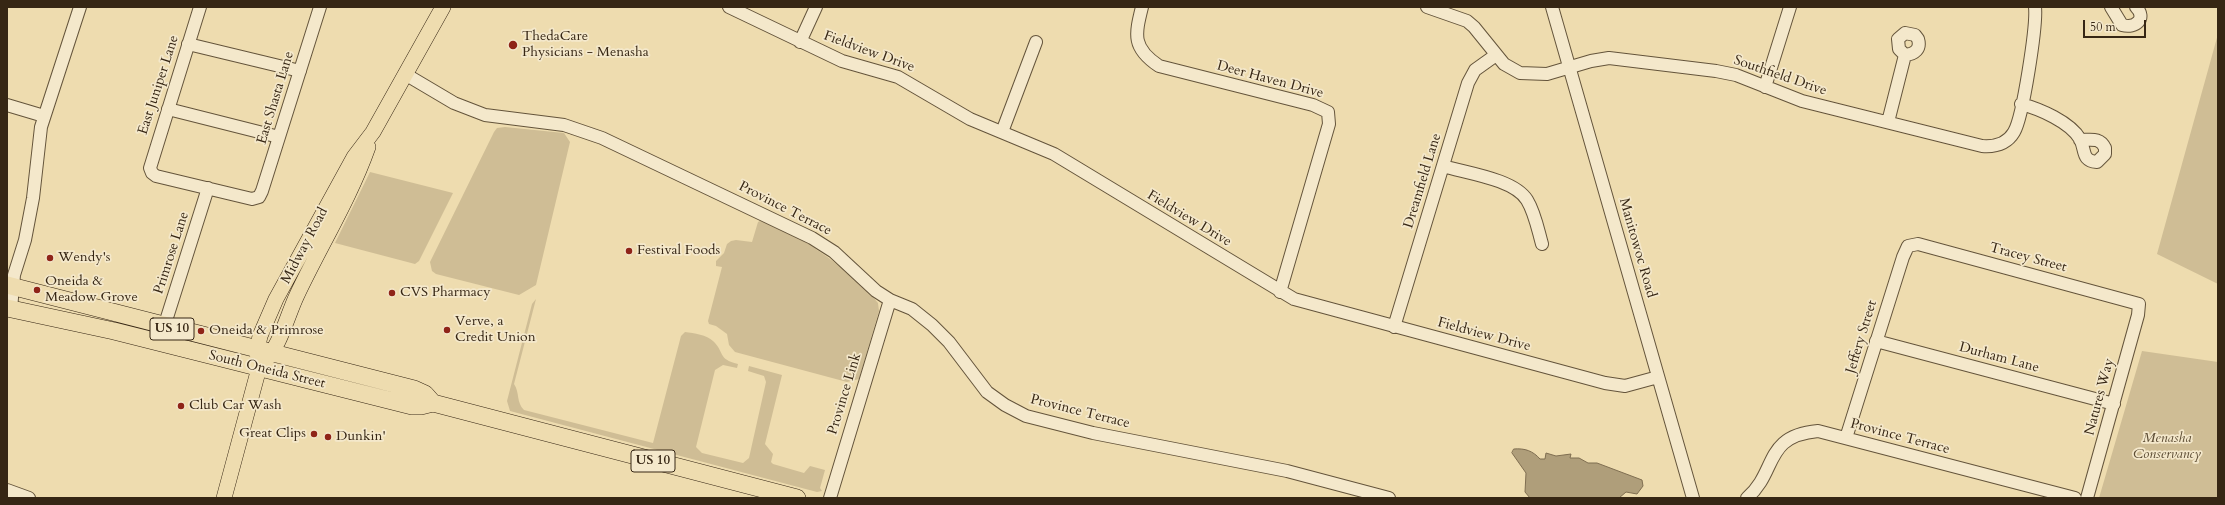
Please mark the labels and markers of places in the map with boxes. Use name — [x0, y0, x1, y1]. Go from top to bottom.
place label: ThedaCare Physicians - Menasha — [522, 29, 649, 62]
marker: ThedaCare Physicians - Menasha — [507, 39, 519, 51]
place label: Festival Foods — [637, 243, 720, 259]
marker: Festival Foods — [624, 246, 634, 256]
place label: Wendy's — [58, 250, 110, 266]
marker: Wendy's — [45, 253, 55, 263]
place label: Oneida & Meadow Grove — [45, 274, 138, 306]
marker: Oneida & Meadow Grove — [32, 285, 42, 295]
place label: CVS Pharmacy — [400, 285, 491, 301]
marker: CVS Pharmacy — [387, 288, 397, 298]
place label: Verve, a Credit Union — [455, 314, 536, 346]
place label: Oneida & Primrose — [209, 323, 324, 339]
marker: Verve, a Credit Union — [442, 325, 452, 335]
marker: Oneida & Primrose — [196, 326, 206, 336]
place label: Club Car Wash — [189, 398, 282, 414]
marker: Club Car Wash — [176, 401, 186, 411]
place label: Great Clips — [239, 426, 306, 442]
marker: Great Clips — [309, 429, 319, 439]
place label: Dunkin' — [336, 429, 386, 445]
marker: Dunkin' — [323, 432, 333, 442]

